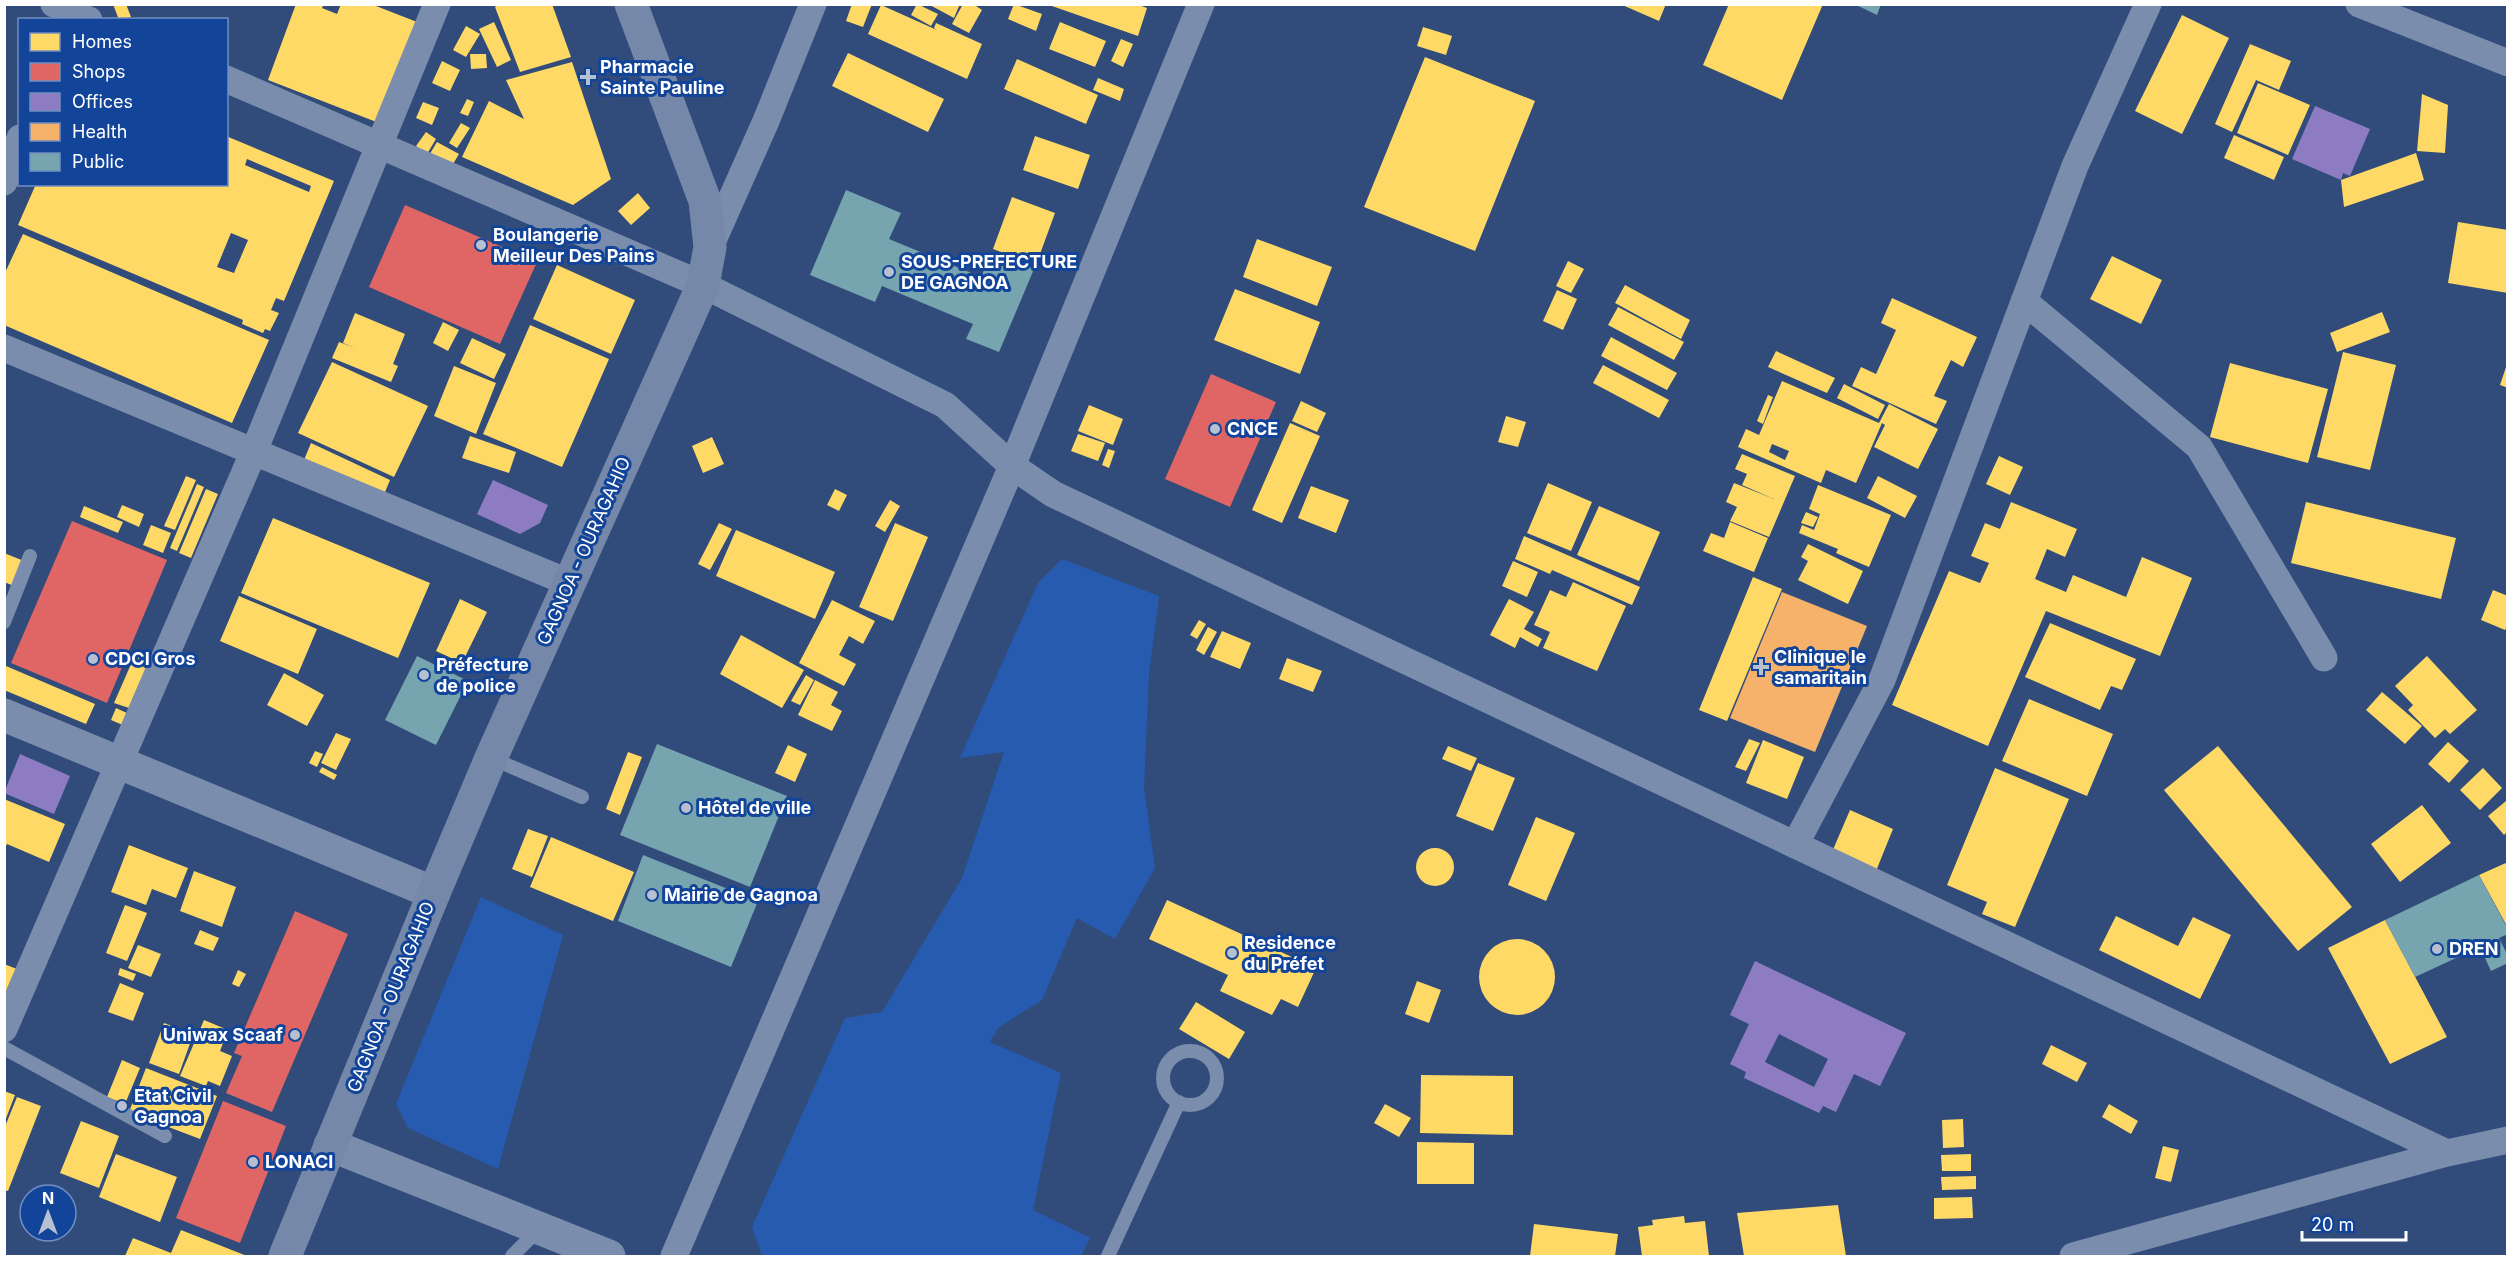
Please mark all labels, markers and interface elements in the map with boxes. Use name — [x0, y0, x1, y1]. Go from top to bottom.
legend — [18, 18, 228, 186]
text: Homes — [72, 31, 132, 52]
place label: Pharmacie Sainte Pauline — [600, 56, 725, 98]
text: Shops — [72, 61, 126, 82]
marker: Pharmacie Sainte Pauline — [581, 70, 595, 84]
text: Offices — [72, 91, 133, 112]
text: Health — [72, 121, 127, 142]
text: Public — [72, 151, 124, 172]
place label: Boulangerie Meilleur Des Pains — [493, 224, 655, 266]
marker: Boulangerie Meilleur Des Pains — [474, 238, 488, 252]
place label: SOUS-PREFECTURE DE GAGNOA — [901, 251, 1077, 293]
marker: SOUS-PREFECTURE DE GAGNOA — [882, 265, 896, 279]
place label: CNCE — [1227, 418, 1278, 439]
marker: CNCE — [1208, 422, 1222, 436]
street label: GAGNOA - OURAGAHIO — [533, 453, 635, 648]
place label: Clinique le samaritain — [1774, 646, 1867, 688]
place label: CDCI Gros — [105, 648, 195, 669]
marker: CDCI Gros — [86, 652, 100, 666]
place label: Préfecture de police — [436, 654, 529, 696]
marker: Clinique le samaritain — [1752, 658, 1770, 676]
marker: Préfecture de police — [417, 668, 431, 682]
place label: Hôtel de ville — [698, 797, 812, 818]
marker: Hôtel de ville — [679, 801, 693, 815]
place label: Mairie de Gagnoa — [664, 884, 818, 905]
marker: Mairie de Gagnoa — [645, 888, 659, 902]
street label: GAGNOA - OURAGAHIO — [343, 898, 438, 1095]
place label: Residence du Préfet — [1244, 932, 1336, 974]
place label: DREN — [2449, 938, 2498, 959]
marker: DREN — [2430, 942, 2444, 956]
marker: Residence du Préfet — [1225, 946, 1239, 960]
place label: Uniwax Scaaf — [163, 1024, 283, 1045]
marker: Uniwax Scaaf — [288, 1028, 302, 1042]
place label: Etat Civil Gagnoa — [134, 1085, 212, 1127]
marker: Etat Civil Gagnoa — [115, 1099, 129, 1113]
place label: LONACI — [265, 1151, 333, 1172]
marker: LONACI — [246, 1155, 260, 1169]
north arrow — [18, 1183, 78, 1243]
text: N — [42, 1188, 54, 1208]
scale bar — [2302, 1204, 2406, 1242]
text: 20 m — [2311, 1214, 2354, 1235]

